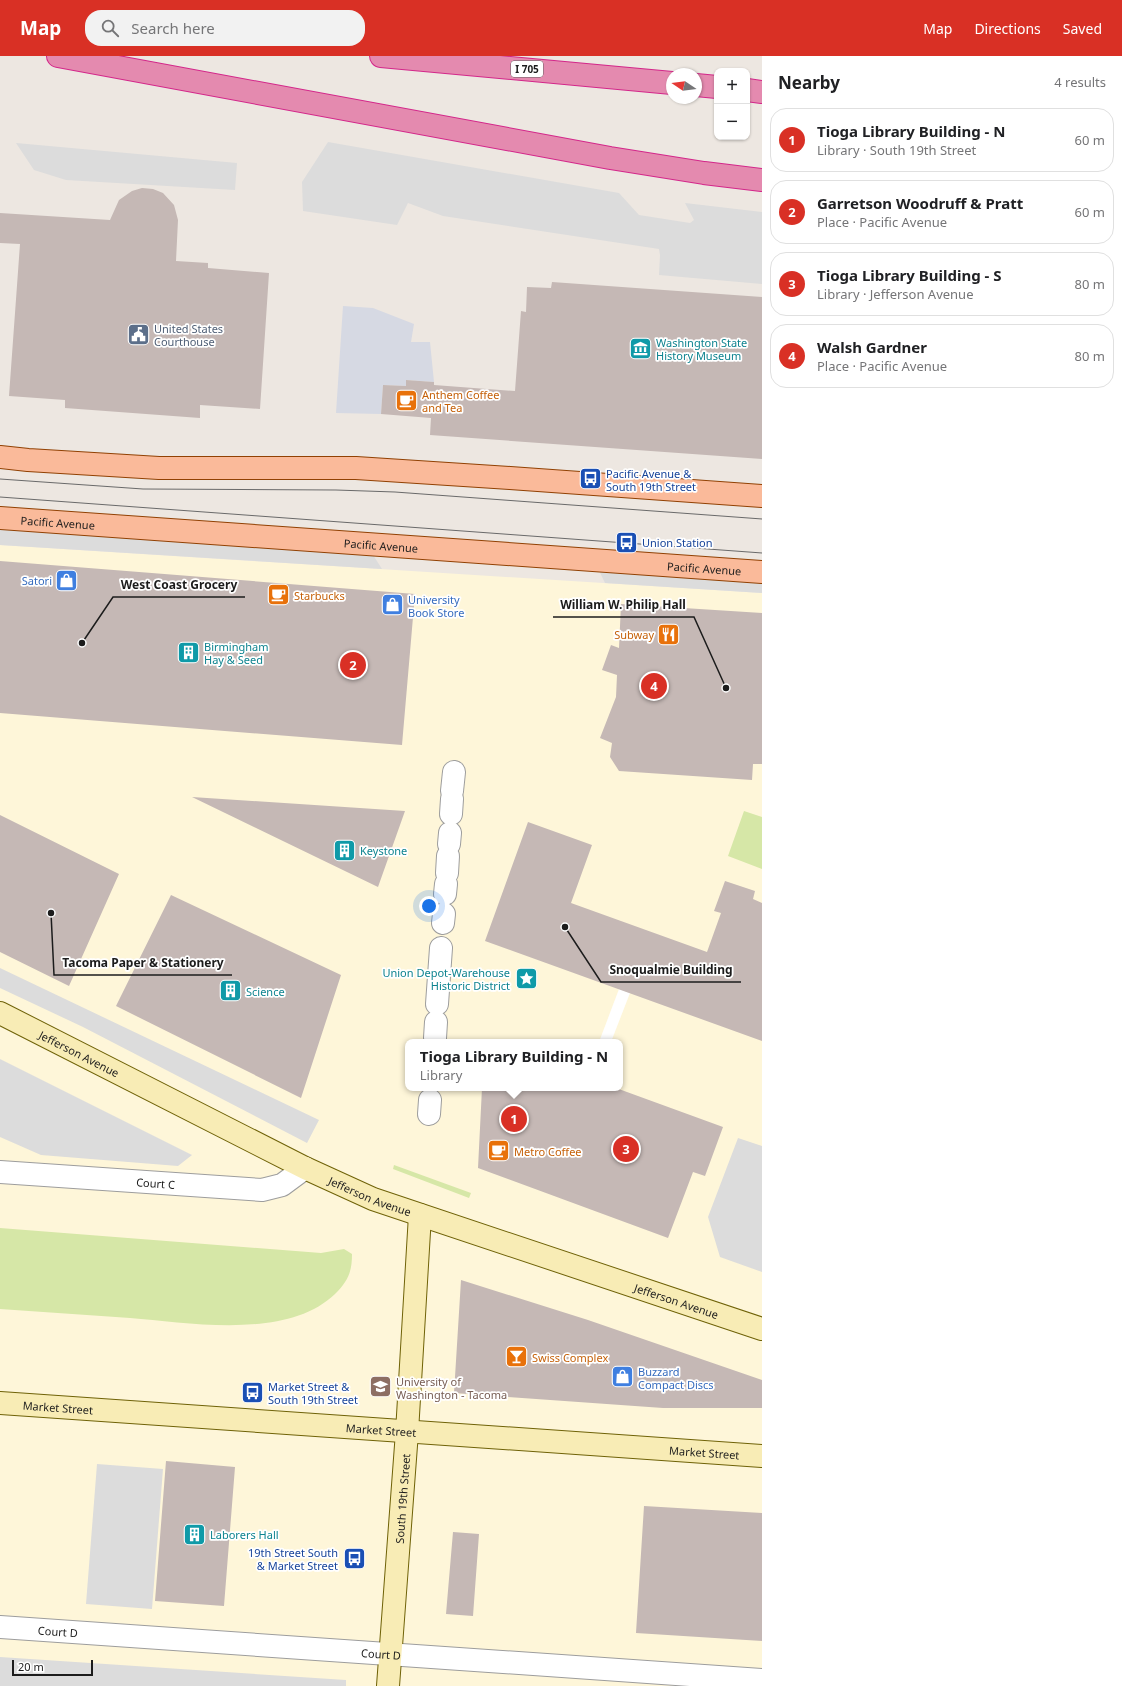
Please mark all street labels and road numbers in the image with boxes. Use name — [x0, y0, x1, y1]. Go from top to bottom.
road number: I 705 — [511, 61, 543, 77]
street label: Pacific Avenue — [20, 512, 96, 532]
street label: Pacific Avenue — [343, 535, 419, 555]
street label: Pacific Avenue — [667, 558, 742, 578]
street label: Jefferson Avenue — [36, 1026, 122, 1080]
street label: Jefferson Avenue — [325, 1172, 413, 1219]
street label: Court C — [136, 1174, 176, 1192]
street label: Jefferson Avenue — [632, 1279, 721, 1322]
street label: Market Street — [22, 1397, 94, 1417]
street label: Market Street — [345, 1420, 417, 1439]
street label: Market Street — [669, 1442, 740, 1462]
street label: South 19th Street — [391, 1453, 413, 1544]
street label: Court D — [37, 1622, 78, 1640]
street label: Court D — [361, 1645, 401, 1662]

